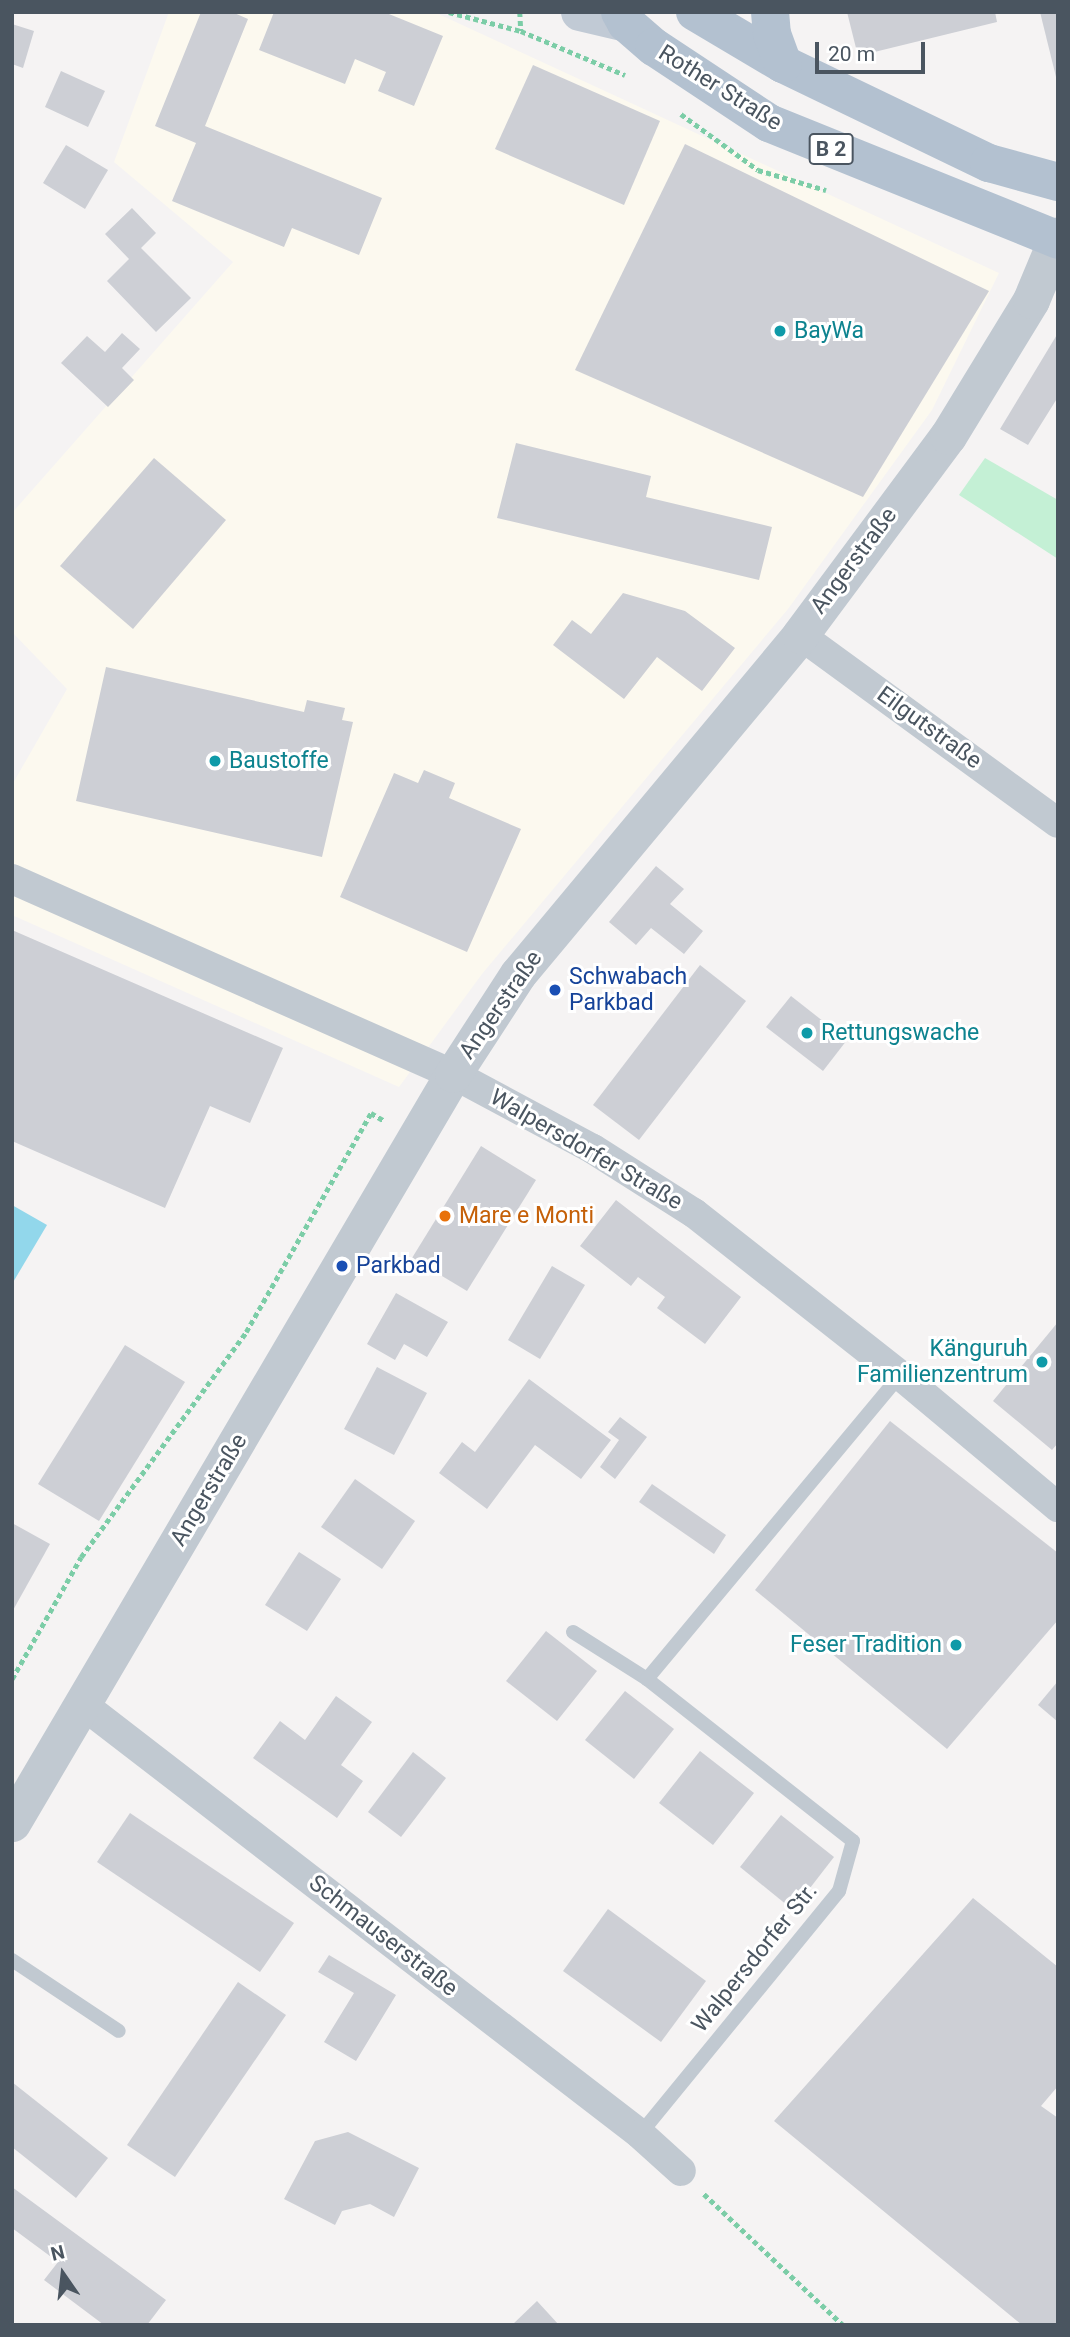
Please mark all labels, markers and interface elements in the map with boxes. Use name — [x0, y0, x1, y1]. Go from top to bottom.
scale bar — [818, 28, 928, 72]
street label: Rother Straße — [653, 39, 787, 137]
text: 20 m — [828, 42, 875, 66]
road number: B 2 — [808, 132, 854, 166]
place label: BayWa — [794, 317, 864, 345]
marker: BayWa — [772, 323, 788, 339]
street label: Angerstraße — [805, 502, 903, 620]
street label: Eilgutstraße — [871, 681, 987, 775]
place label: Baustoffe — [229, 747, 329, 775]
marker: Baustoffe — [207, 753, 223, 769]
street label: Angerstraße — [454, 946, 548, 1064]
place label: Schwabach Parkbad — [569, 963, 687, 1017]
marker: Schwabach Parkbad — [547, 982, 563, 998]
place label: Rettungswache — [821, 1019, 979, 1047]
marker: Rettungswache — [799, 1025, 815, 1041]
street label: Walpersdorfer Straße — [485, 1084, 687, 1216]
place label: Mare e Monti — [459, 1202, 594, 1230]
marker: Mare e Monti — [437, 1208, 453, 1224]
place label: Parkbad — [356, 1252, 441, 1280]
marker: Parkbad — [334, 1258, 350, 1274]
place label: Känguruh Familienzentrum — [857, 1335, 1028, 1389]
marker: Känguruh Familienzentrum — [1034, 1354, 1050, 1370]
street label: Angerstraße — [165, 1429, 253, 1551]
place label: Feser Tradition — [790, 1631, 942, 1659]
marker: Feser Tradition — [948, 1637, 964, 1653]
street label: Schmauserstraße — [303, 1869, 463, 2003]
street label: Walpersdorfer Str. — [686, 1878, 824, 2038]
north arrow — [28, 2239, 98, 2309]
text: N — [49, 2240, 67, 2266]

